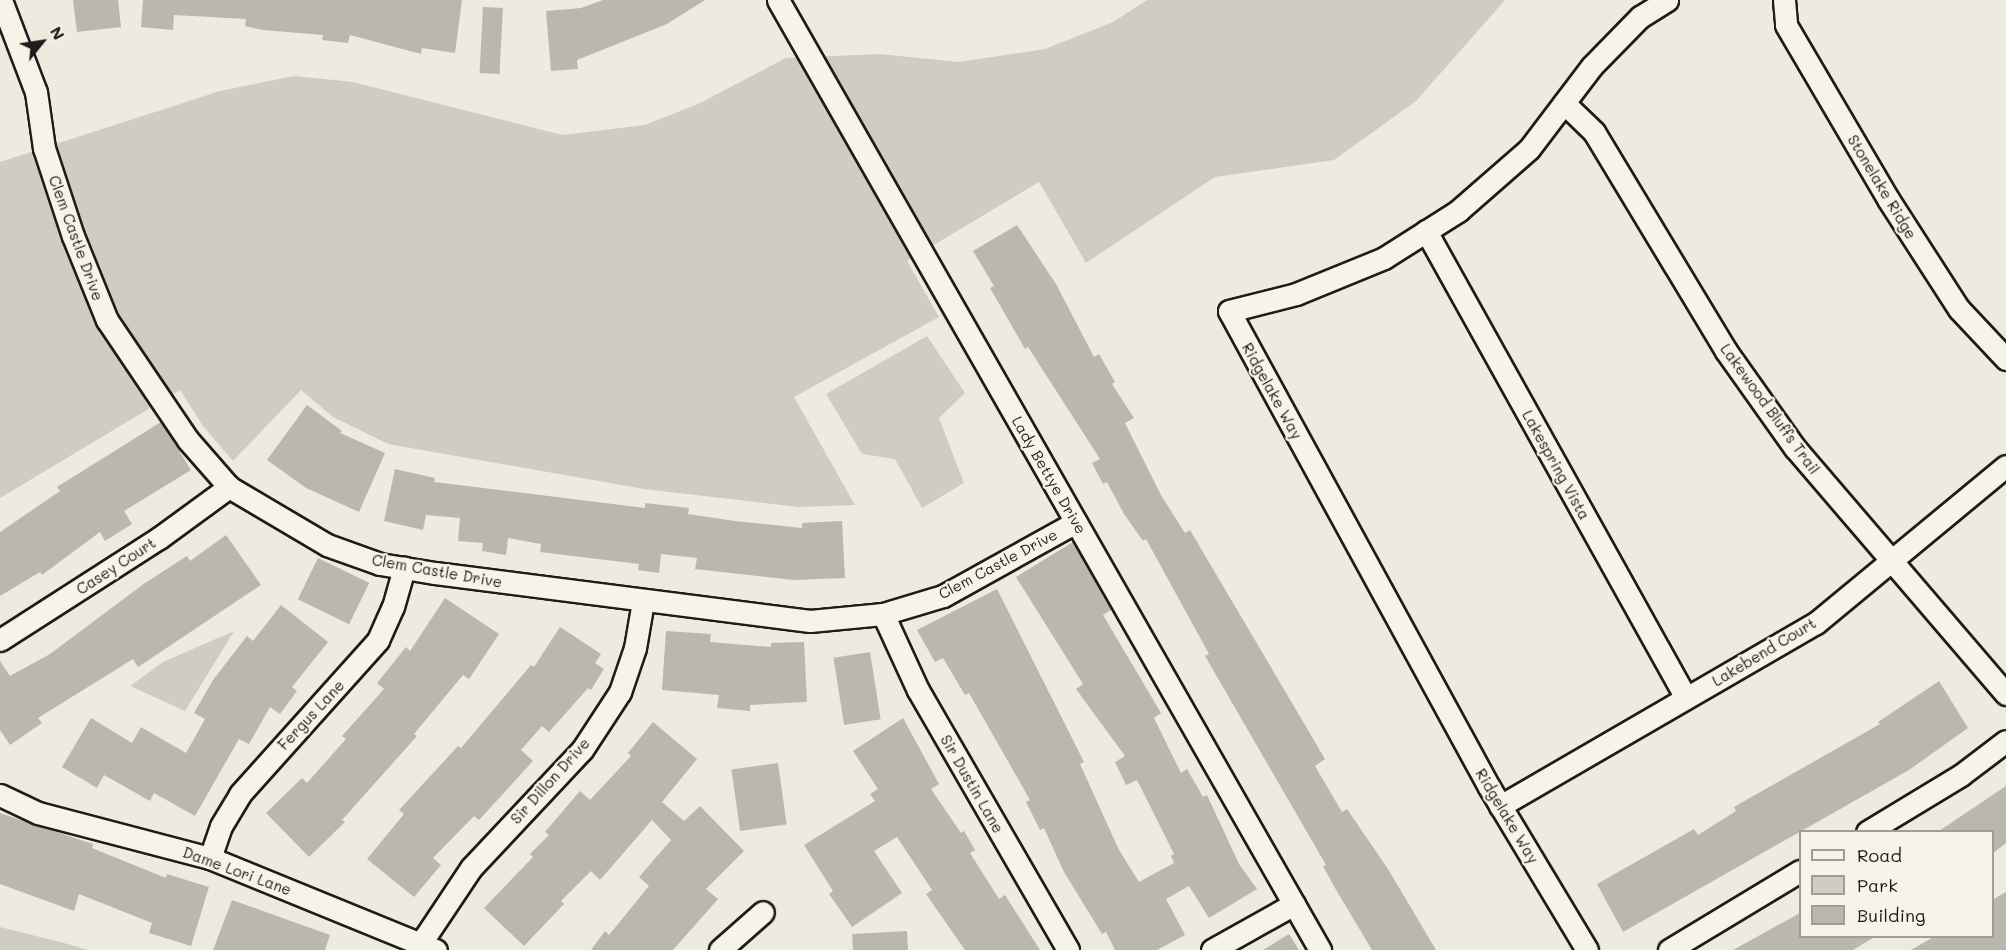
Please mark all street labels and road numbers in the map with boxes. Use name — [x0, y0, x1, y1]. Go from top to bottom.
street label: Stonelake Ridge — [1844, 132, 1920, 242]
street label: Clem Castle Drive — [45, 173, 107, 303]
street label: Ridgelake Way — [1238, 340, 1306, 442]
street label: Lakewood Bluffs Trail — [1717, 340, 1823, 478]
street label: Lakespring Vista — [1518, 407, 1594, 523]
street label: Lady Bettye Drive — [1008, 413, 1090, 537]
street label: Clem Castle Drive — [936, 525, 1060, 603]
street label: Casey Court — [73, 534, 159, 598]
street label: Clem Castle Drive — [370, 551, 504, 591]
street label: Lakebend Court — [1709, 614, 1819, 690]
street label: Fergus Lane — [274, 676, 348, 754]
street label: Sir Dustin Lane — [937, 732, 1007, 836]
street label: Sir Dillon Drive — [507, 734, 593, 828]
street label: Ridgelake Way — [1472, 765, 1542, 867]
street label: Dame Lori Lane — [180, 843, 294, 899]

